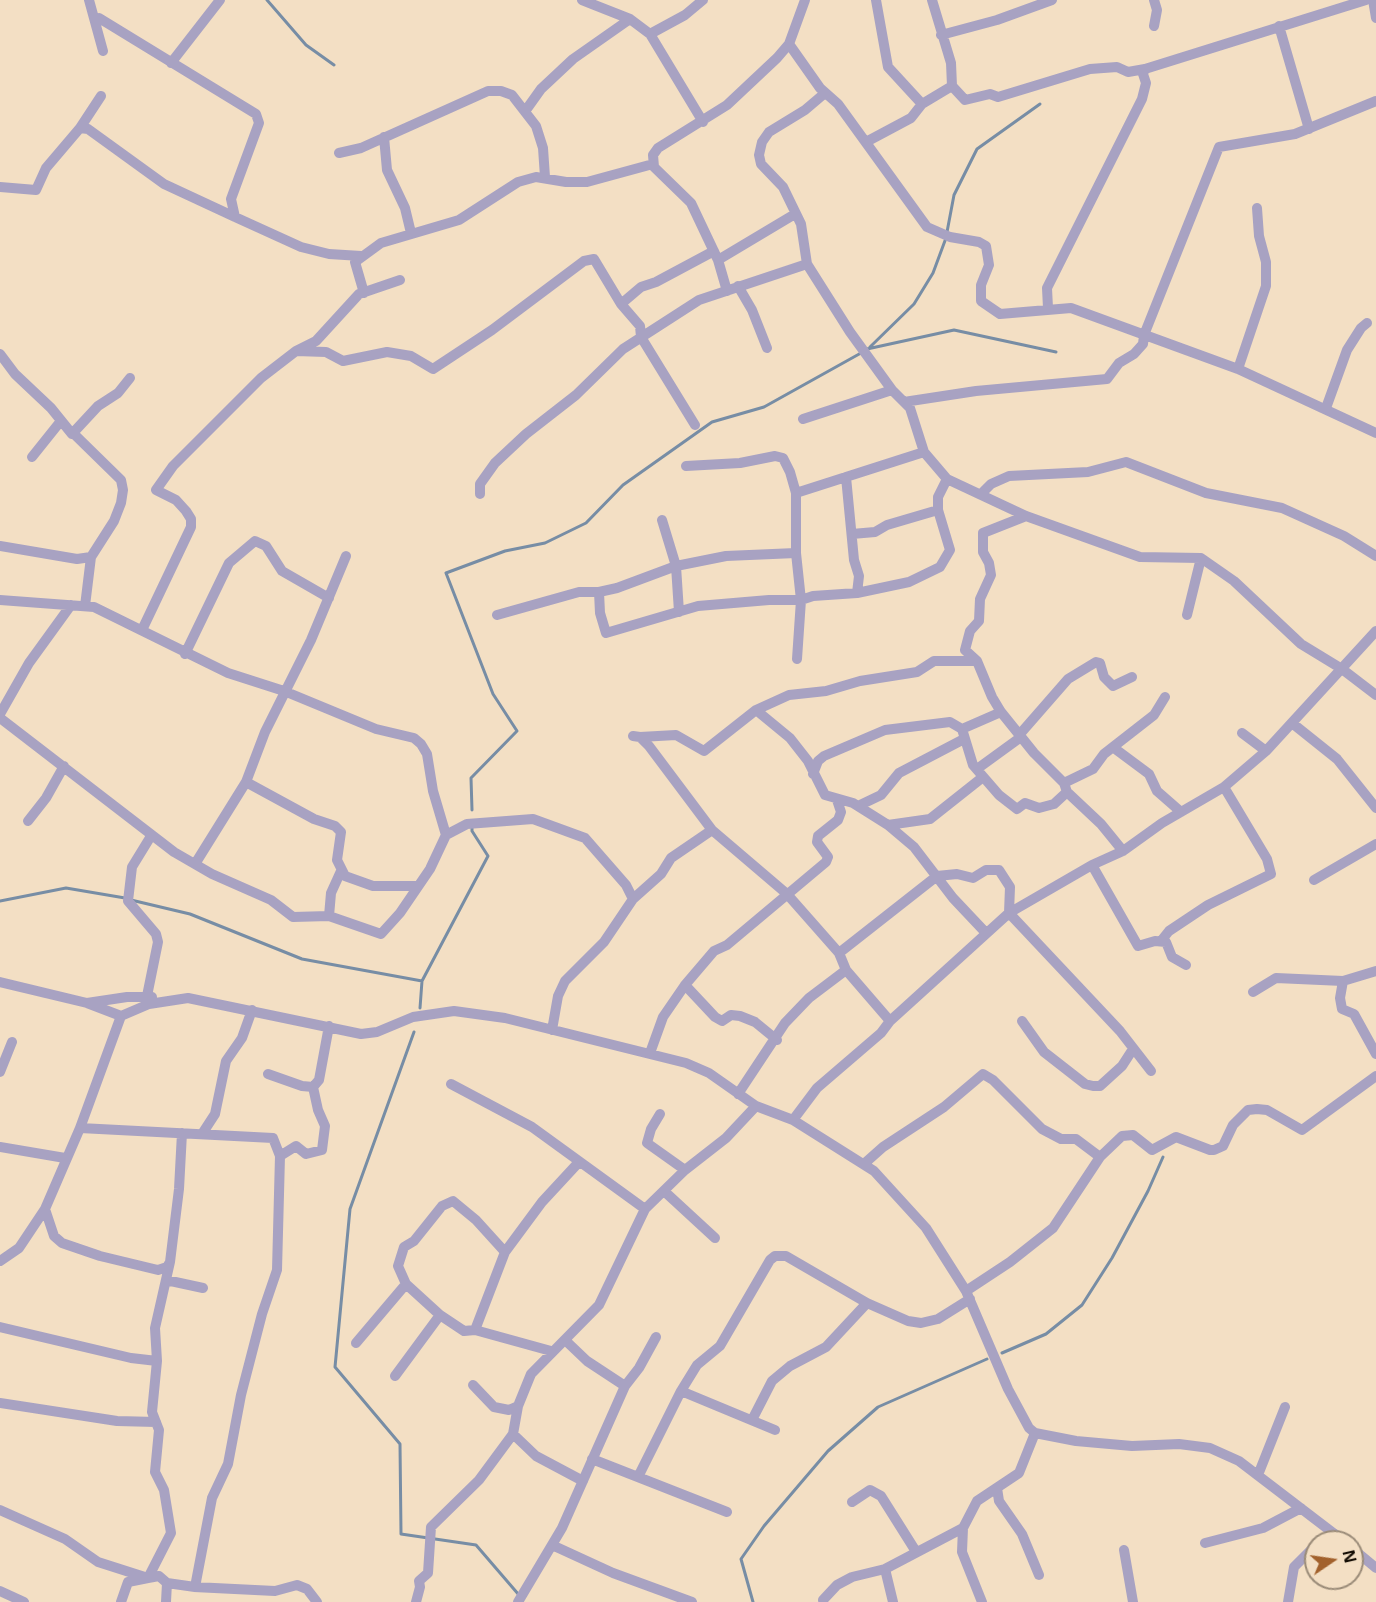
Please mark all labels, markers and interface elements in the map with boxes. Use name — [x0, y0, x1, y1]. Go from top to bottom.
north arrow — [1304, 1530, 1364, 1590]
text: N — [1337, 1548, 1362, 1565]

